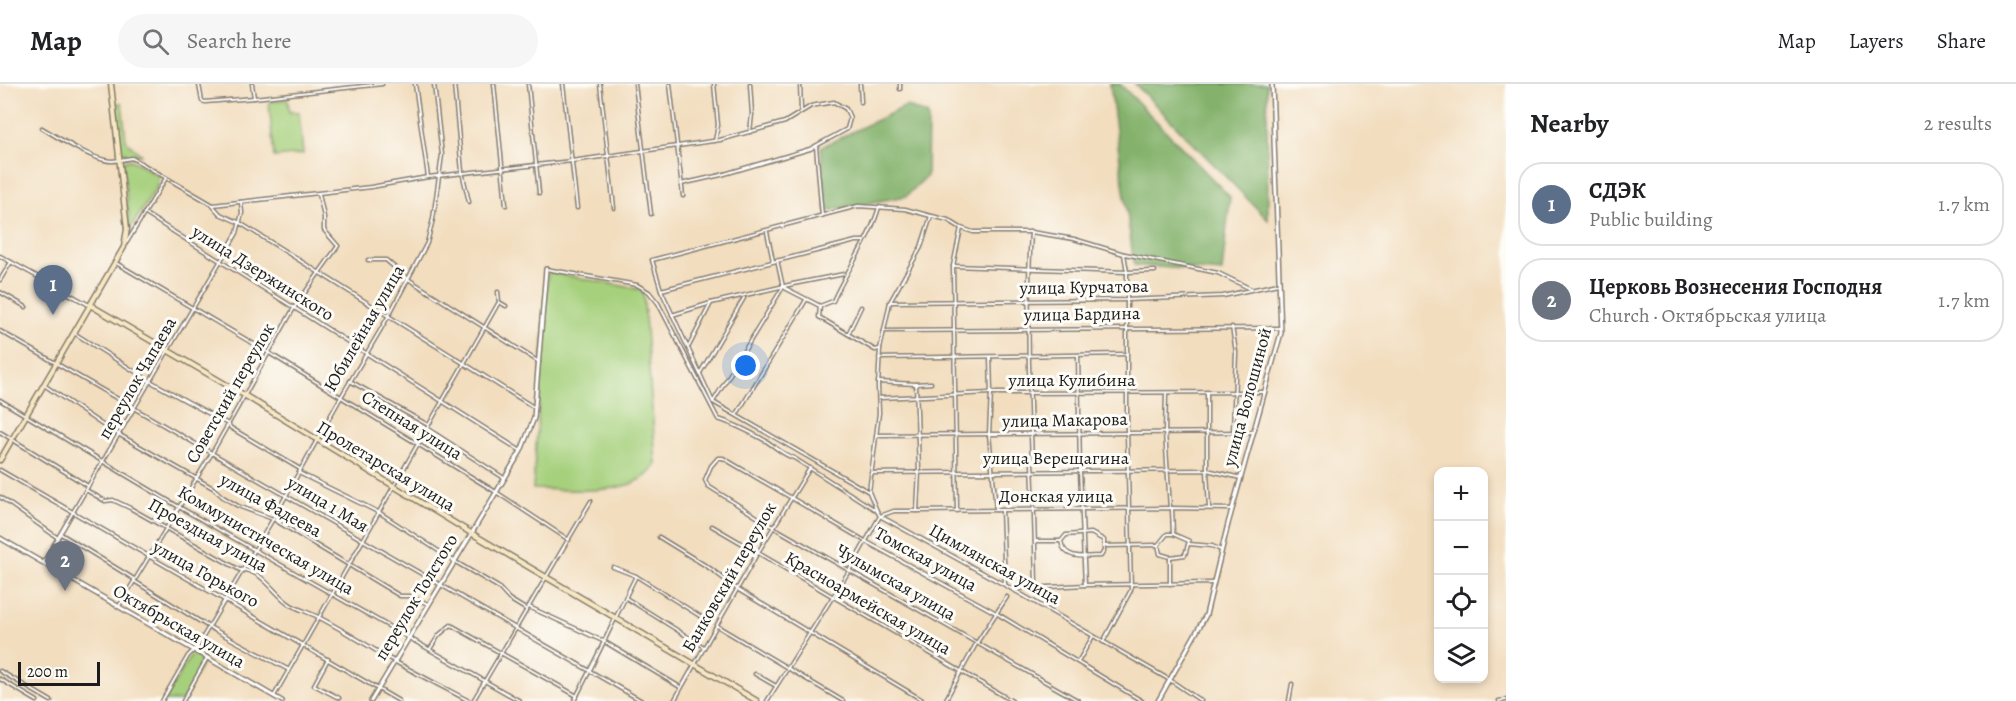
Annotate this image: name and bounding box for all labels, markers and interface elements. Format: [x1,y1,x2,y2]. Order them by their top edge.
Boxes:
search box [118,14,538,68]
text: Map [30,22,82,60]
icon: search [139,25,172,58]
text: Search here [187,26,291,56]
text: Map [1777,27,1816,55]
text: Layers [1849,27,1904,55]
text: Share [1937,27,1986,55]
text: Nearby [1530,106,1609,141]
text: 2 results [1924,110,1992,137]
text: СДЭК [1589,176,1646,206]
text: 1 [1548,191,1555,218]
text: 1.7 km [1938,191,1990,218]
text: Public building [1589,206,1713,233]
street label: улица Дзержинского [187,219,339,326]
street label: Юбилейная улица [318,260,410,396]
pin: 1 [34,266,72,315]
text: Церковь Вознесения Господня [1589,272,1882,302]
street label: улица Курчатова [1018,274,1149,300]
text: 2 [1547,287,1556,314]
text: 1.7 km [1938,287,1990,314]
street label: улица Бардина [1023,301,1141,327]
text: Church · Октябрьская улица [1589,302,1827,329]
street label: переулок Чапаева [92,312,182,444]
street label: Советский переулок [180,318,280,468]
street label: улица Волошиной [1217,325,1277,470]
your location [731,351,760,380]
street label: улица Кулибина [1008,368,1136,392]
street label: Степная улица [357,384,468,466]
street label: улица Макарова [1001,407,1129,433]
street label: Пролетарская улица [312,415,460,517]
street label: улица Верещагина [982,446,1130,470]
street label: улица Фадеева [215,467,327,543]
map controls [1434,467,1488,683]
button: + [1434,467,1488,521]
street label: улица 1 Мая [282,470,373,538]
street label: Коммунистическая улица [173,480,359,601]
street label: Донская улица [999,484,1114,508]
street label: Проездная улица [144,492,273,578]
street label: Банковский переулок [676,498,782,656]
street label: Цимлянская улица [925,518,1066,610]
street label: Томская улица [871,521,982,597]
button: − [1434,521,1488,575]
street label: переулок Толстого [369,529,463,665]
street label: улица Горького [148,534,264,613]
street label: Чулымская улица [832,538,961,626]
pin: 2 [46,542,84,591]
street label: Красноармейская улица [781,546,956,661]
button: locate [1434,575,1488,629]
street label: Октябрьская улица [109,578,250,674]
button: layers [1434,629,1488,683]
scale bar [18,659,100,686]
text: 200 m [27,661,68,683]

